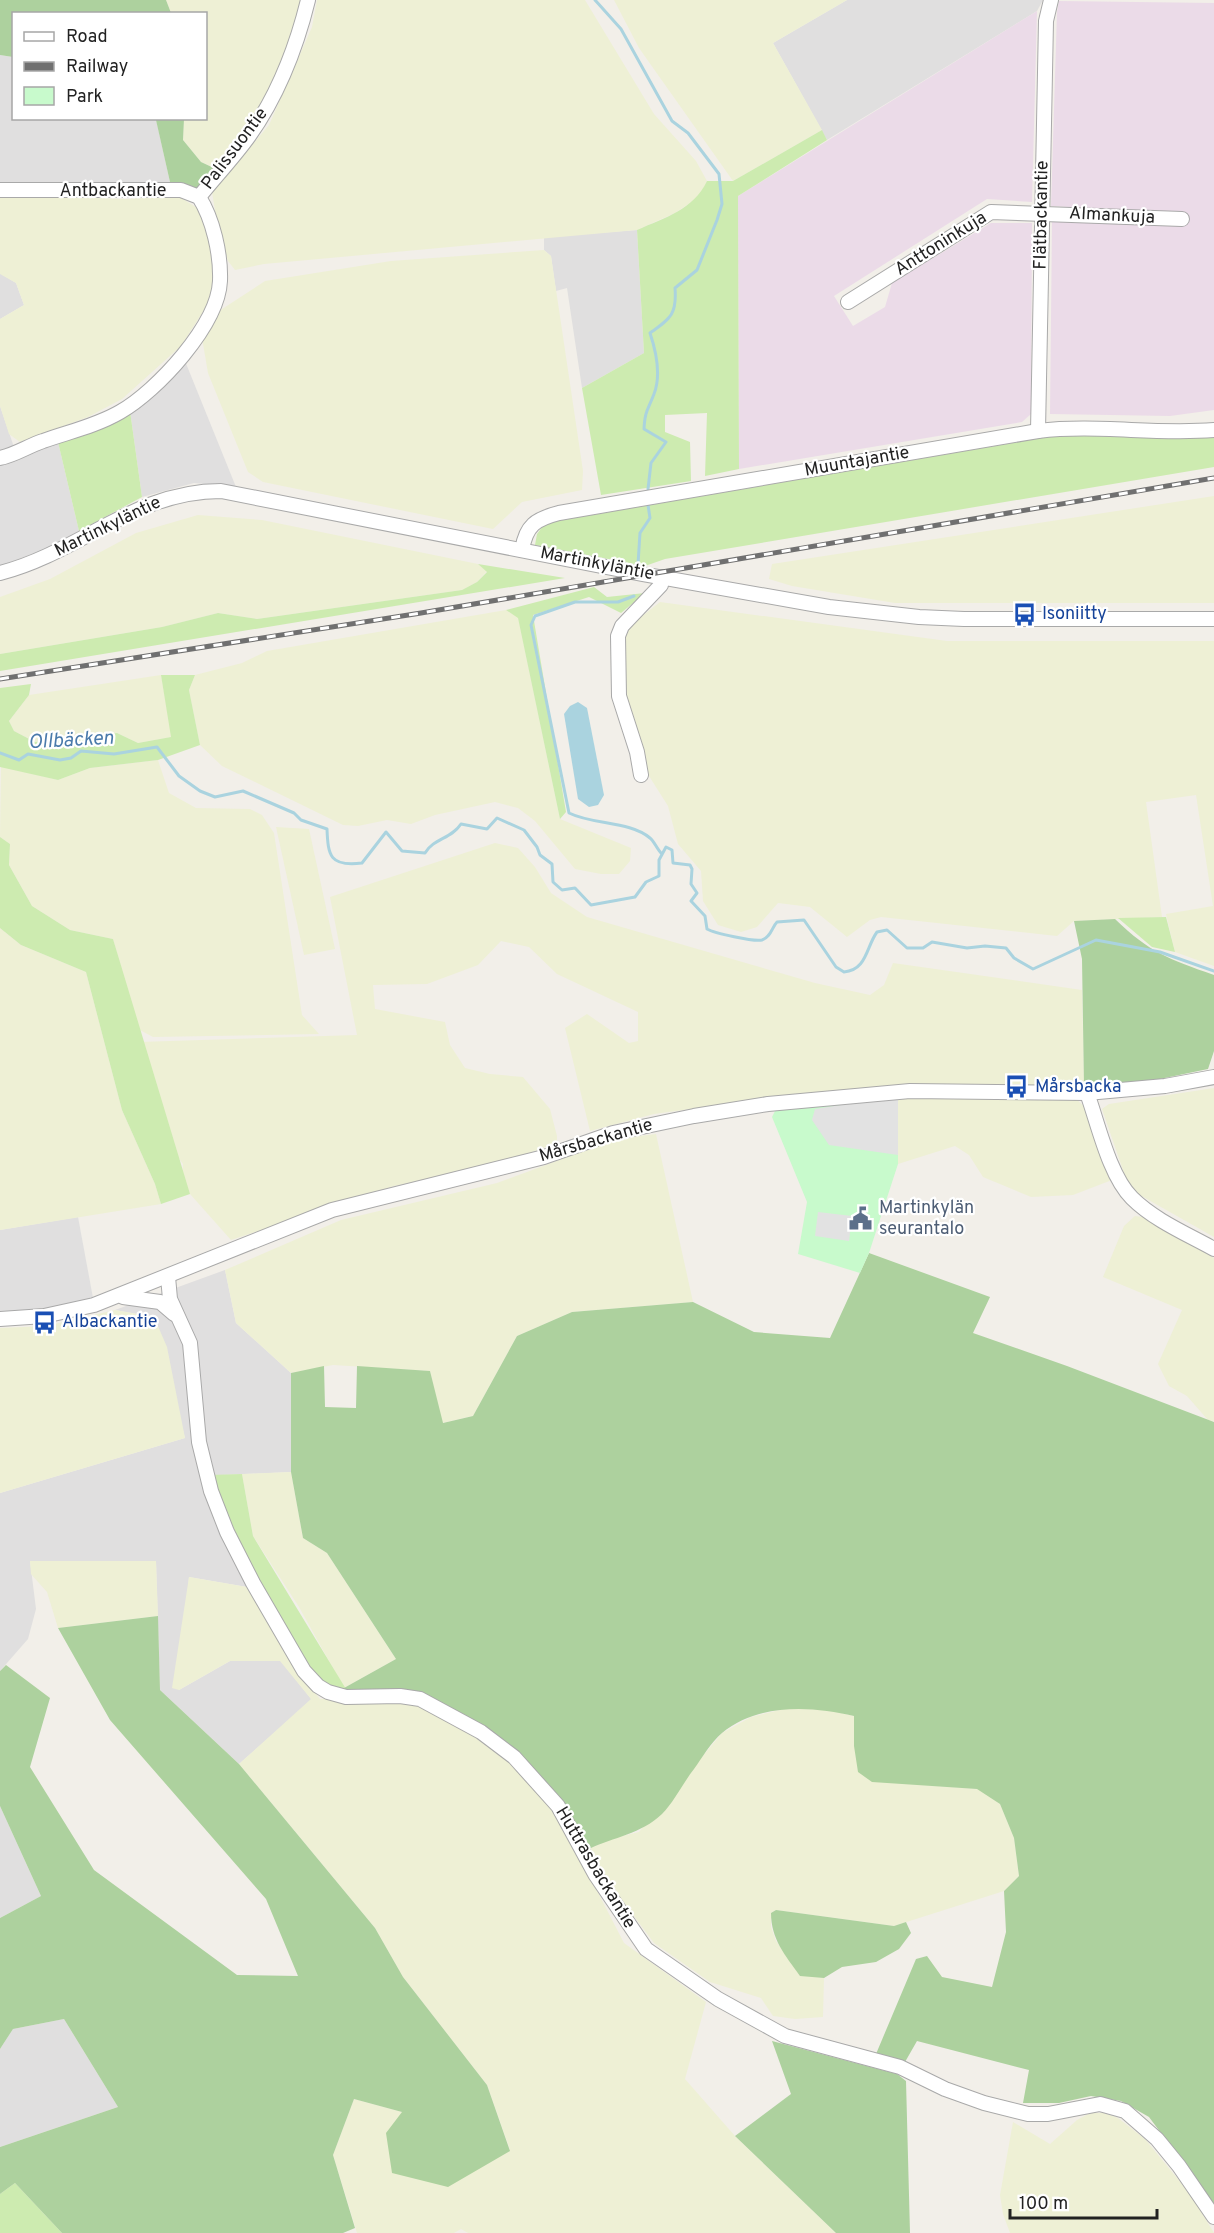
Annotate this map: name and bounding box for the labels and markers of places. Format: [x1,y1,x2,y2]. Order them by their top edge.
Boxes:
bus stop icon: Isoniitty [1011,601,1037,627]
place label: Isoniitty [1042,603,1107,626]
bus stop icon: Mårsbacka [1004,1074,1030,1100]
place label: Mårsbacka [1035,1076,1121,1099]
place label: Martinkylän seurantalo [879,1197,974,1241]
public building icon: Martinkylän seurantalo [848,1205,874,1231]
bus stop icon: Albackantie [31,1309,57,1335]
place label: Albackantie [62,1311,157,1334]

